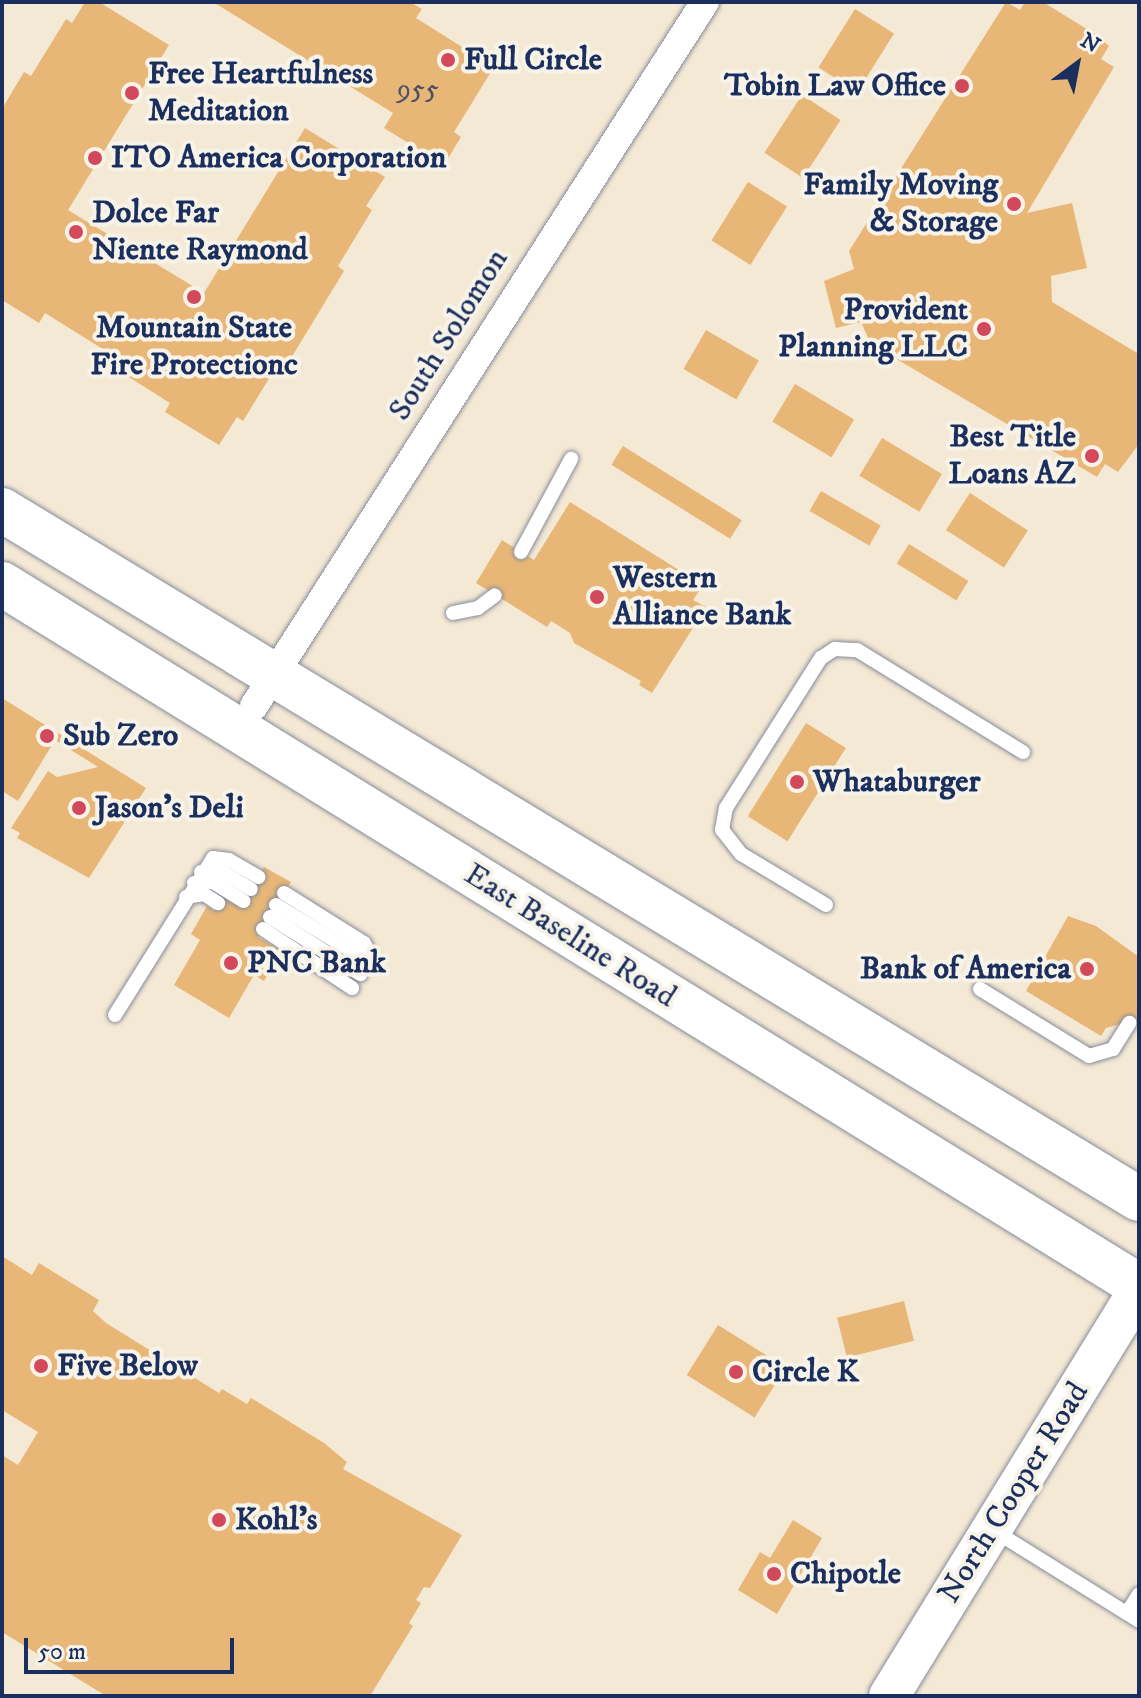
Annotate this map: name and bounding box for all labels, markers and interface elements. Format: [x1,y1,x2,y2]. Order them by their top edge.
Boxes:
north arrow [1037,24,1117,104]
text: N [1075,27,1105,59]
place label: Full Circle [464,41,602,79]
marker: Full Circle [439,51,457,69]
place label: Free Heartfulness Meditation [148,56,373,131]
place label: Tobin Law Office [724,67,946,105]
house number: 955 [397,73,439,107]
marker: Tobin Law Office [953,77,971,95]
marker: Free Heartfulness Meditation [123,84,141,102]
place label: ITO America Corporation [111,139,446,177]
marker: ITO America Corporation [86,149,104,167]
place label: Family Moving & Storage [803,167,998,242]
place label: Dolce Far Niente Raymond [92,195,308,270]
marker: Family Moving & Storage [1005,195,1023,213]
marker: Dolce Far Niente Raymond [67,223,85,241]
street label: South Solomon [381,242,517,428]
marker: Mountain State Fire Protectionc [185,288,203,306]
place label: Provident Planning LLC [778,292,968,367]
place label: Mountain State Fire Protectionc [90,310,298,385]
marker: Provident Planning LLC [975,320,993,338]
place label: Best Title Loans AZ [949,419,1076,494]
marker: Best Title Loans AZ [1083,447,1101,465]
place label: Western Alliance Bank [613,560,791,635]
marker: Western Alliance Bank [588,588,606,606]
place label: Sub Zero [63,717,178,755]
marker: Sub Zero [38,727,56,745]
place label: Whataburger [813,763,981,801]
marker: Whataburger [788,773,806,791]
place label: Jason's Deli [95,789,244,827]
marker: Jason's Deli [70,799,88,817]
street label: East Baseline Road [457,855,683,1017]
place label: PNC Bank [247,944,386,982]
place label: Bank of America [860,950,1071,988]
marker: PNC Bank [222,954,240,972]
marker: Bank of America [1078,960,1096,978]
place label: Five Below [57,1347,198,1385]
place label: Circle K [752,1353,859,1391]
marker: Five Below [32,1357,50,1375]
marker: Circle K [727,1363,745,1381]
street label: North Cooper Road [931,1375,1097,1611]
place label: Kohl's [235,1501,317,1539]
marker: Kohl's [210,1511,228,1529]
place label: Chipotle [790,1555,901,1593]
marker: Chipotle [765,1565,783,1583]
scale bar [28,1622,238,1672]
text: 50 m [38,1637,86,1667]

